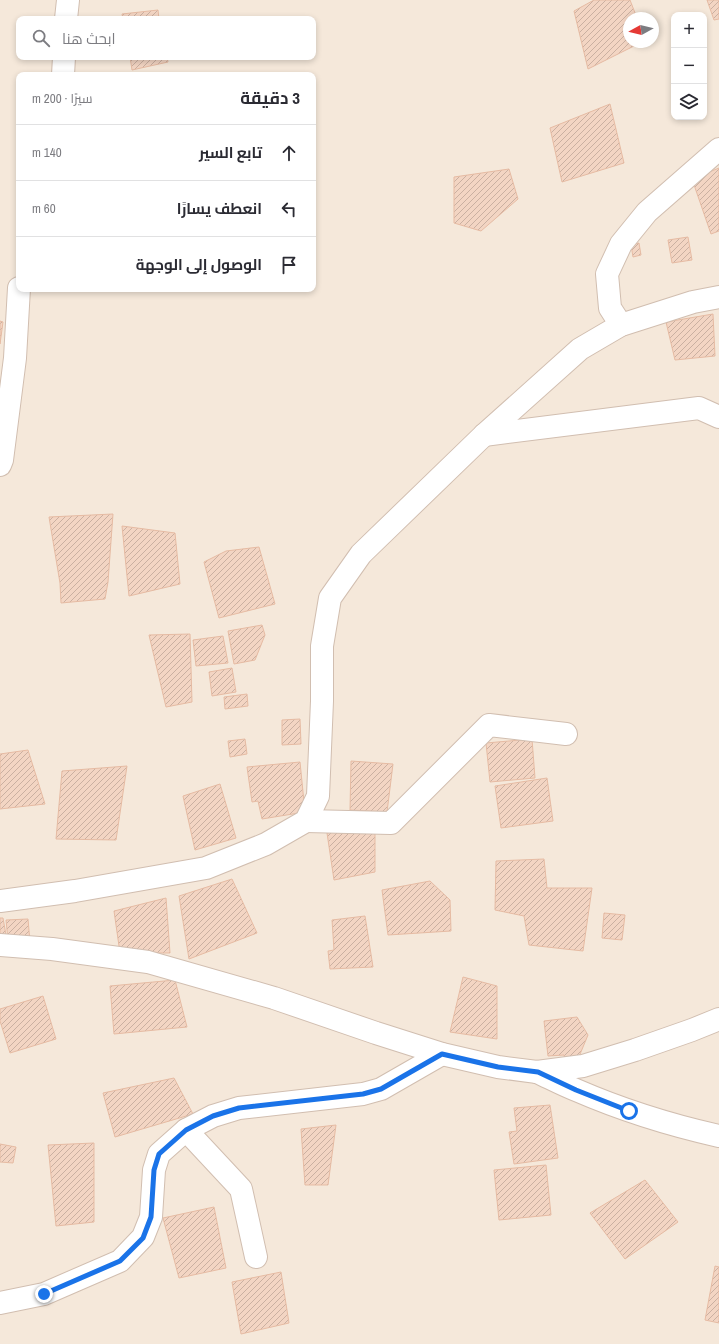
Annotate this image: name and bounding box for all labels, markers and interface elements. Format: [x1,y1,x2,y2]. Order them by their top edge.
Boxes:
north arrow [623,12,659,48]
map controls [671,12,707,120]
button: + [671,12,707,48]
search box [16,16,316,60]
icon: search [30,27,52,49]
text: ابحث هنا [62,28,116,49]
button: − [671,48,707,84]
button: layers [671,84,707,120]
text: 3 دقيقة [240,86,300,109]
text: سيرًا · 200 m [32,90,93,107]
text: تابع السير [199,142,262,163]
icon: ahead [278,142,300,164]
text: 140 m [32,144,62,161]
text: انعطف يسارًا [177,198,262,219]
icon: left [278,198,300,220]
text: 60 m [32,200,56,217]
text: الوصول إلى الوجهة [136,254,262,275]
icon: arrive [278,254,300,276]
route start [620,1102,638,1120]
route end [35,1285,53,1303]

